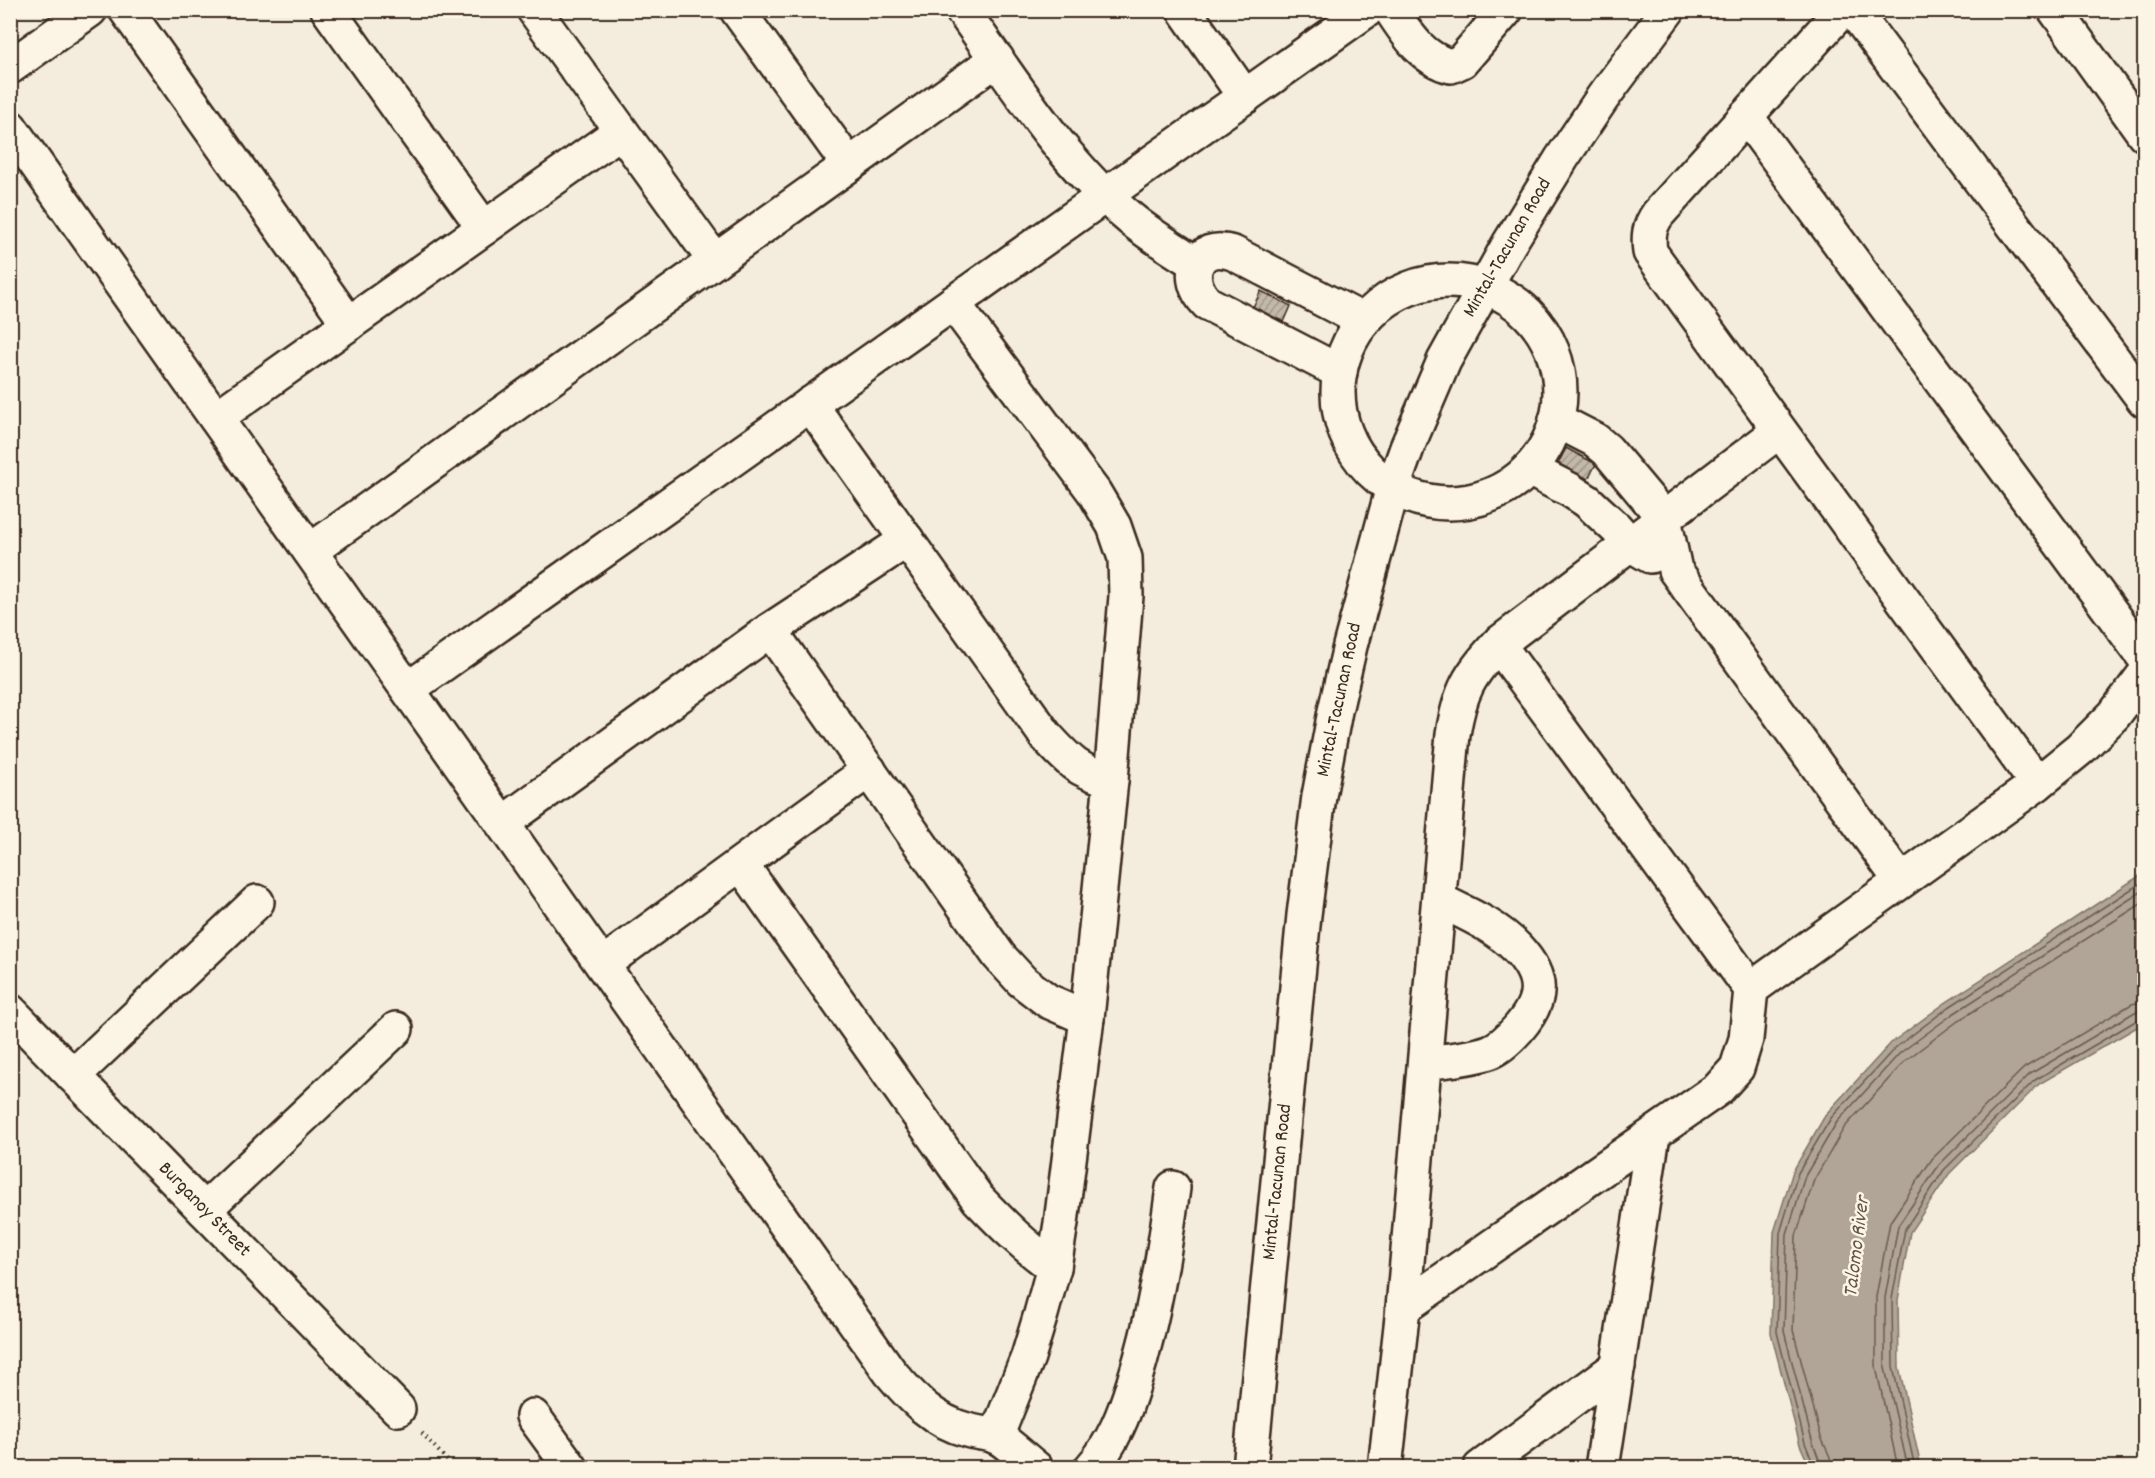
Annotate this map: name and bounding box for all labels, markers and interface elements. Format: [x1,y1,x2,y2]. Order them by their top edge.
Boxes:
street label: Mintal-Tacunan Road [1457,173,1559,323]
street label: Mintal-Tacunan Road [1310,620,1370,780]
street label: Mintal-Tacunan Road [1256,1103,1300,1261]
street label: Burganoy Street [151,1156,257,1264]
water label: Talomo River [1837,1193,1879,1299]

